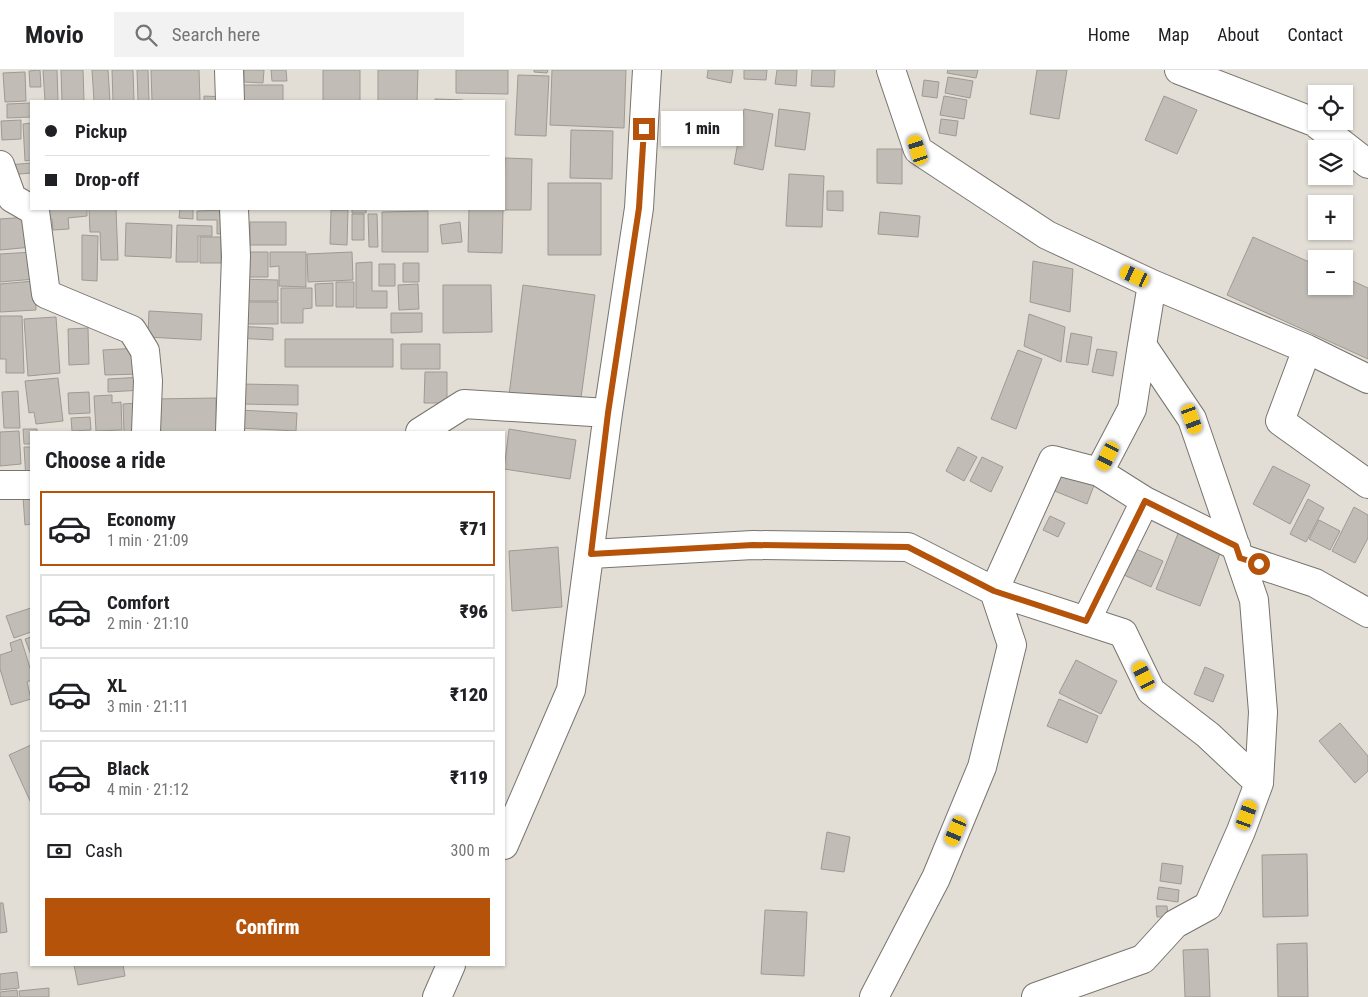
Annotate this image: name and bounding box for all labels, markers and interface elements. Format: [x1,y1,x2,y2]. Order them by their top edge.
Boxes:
search box [114,12,464,57]
text: Movio [25,21,84,49]
icon: search [132,21,160,49]
text: Search here [172,23,260,46]
text: Home [1088,24,1130,45]
text: Map [1158,24,1189,45]
text: About [1217,24,1259,45]
text: Contact [1287,24,1343,45]
map controls [1308,85,1353,295]
button: locate [1308,85,1353,130]
callout: 1 min [662,112,744,146]
route end [633,118,655,140]
text: 1 min [684,119,720,138]
text: Pickup [75,120,127,143]
car [906,133,929,167]
button: layers [1308,140,1353,185]
text: Drop-off [75,168,139,191]
button: + [1308,195,1353,240]
button: − [1308,250,1353,295]
car [1118,263,1151,289]
car [1179,402,1204,436]
car [1094,439,1121,473]
text: Choose a ride [45,448,166,473]
icon: car [47,506,92,551]
text: Economy [107,508,176,531]
text: ₹71 [460,517,488,540]
text: 1 min · 21:09 [107,531,189,550]
route start [1248,553,1270,575]
icon: car [47,589,92,634]
text: Comfort [107,591,170,614]
text: ₹96 [460,600,488,623]
text: 2 min · 21:10 [107,614,189,633]
car [1130,659,1157,693]
icon: car [47,672,92,717]
text: XL [107,674,127,697]
text: ₹120 [450,683,488,706]
text: 3 min · 21:11 [107,697,189,716]
icon: car [47,755,92,800]
text: Black [107,757,149,780]
text: ₹119 [450,766,488,789]
text: 4 min · 21:12 [107,780,189,799]
car [1234,798,1259,832]
car [943,814,968,848]
icon: cash [45,837,73,865]
text: Cash [85,839,123,862]
text: 300 m [451,841,490,860]
button: Confirm [45,898,490,956]

